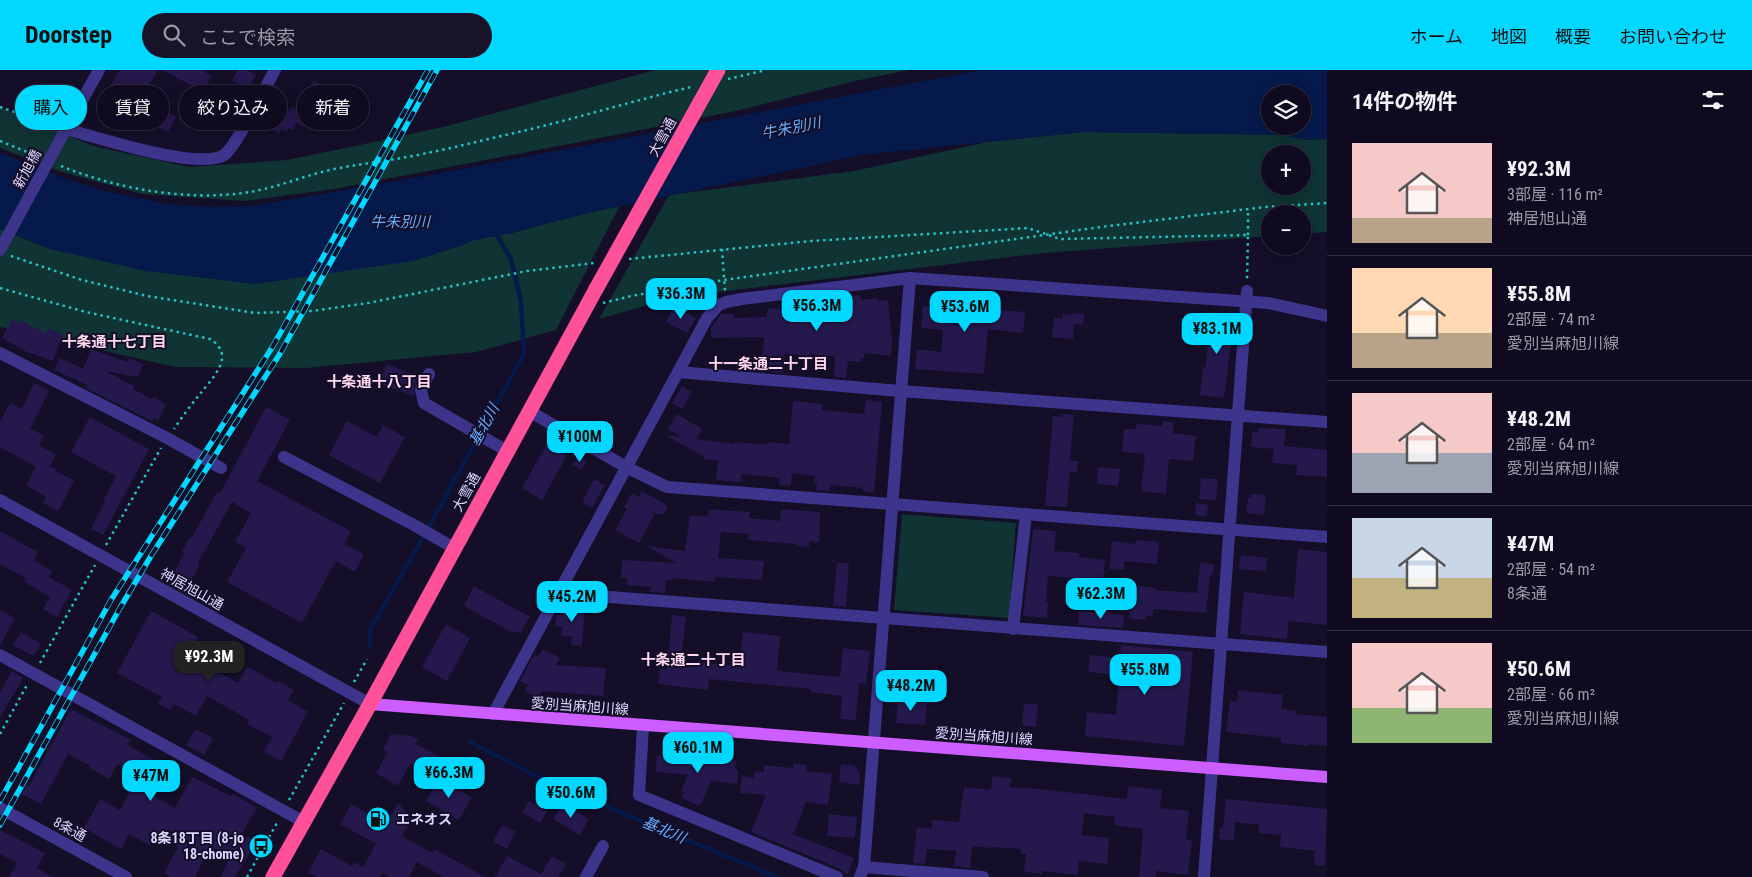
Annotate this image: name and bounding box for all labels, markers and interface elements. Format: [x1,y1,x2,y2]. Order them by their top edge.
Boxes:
search box [142,13,492,58]
text: Doorstep [25,21,112,49]
icon: search [160,21,188,49]
text: ここで検索 [200,26,295,49]
text: ホーム [1410,26,1463,47]
text: 地図 [1491,26,1527,47]
text: 概要 [1555,26,1591,47]
text: お問い合わせ [1619,26,1727,47]
chip: 購入 [15,85,87,130]
chip: 賃貸 [97,85,169,130]
chip: 絞り込み [179,85,287,130]
chip: 新着 [297,85,369,130]
map controls [1261,85,1311,255]
button: layers [1261,85,1311,135]
icon: filters [1699,86,1727,114]
text: 14件の物件 [1352,90,1457,114]
water label: 牛朱別川 [760,113,824,143]
street label: 大雪通 [645,115,679,159]
button: + [1261,145,1311,195]
street label: 新旭橋 [10,147,44,191]
text: ¥92.3M [1507,157,1571,181]
icon: home [1392,163,1452,223]
text: 3部屋 · 116 m² [1507,185,1603,204]
button: − [1261,205,1311,255]
text: 神居旭山通 [1507,209,1587,228]
water label: 牛朱別川 [370,213,432,231]
pin: ¥36.3M [640,278,722,320]
text: ¥55.8M [1507,282,1571,306]
text: ¥36.3M [657,284,705,303]
icon: home [1392,288,1452,348]
pin: ¥56.3M [776,290,858,332]
pin: ¥53.6M [924,290,1006,333]
text: ¥56.3M [793,296,841,315]
text: ¥53.6M [941,297,989,316]
text: 2部屋 · 74 m² [1507,310,1595,329]
pin: ¥83.1M [1176,312,1258,355]
text: ¥83.1M [1193,319,1241,338]
district label: 十条通十七丁目 [61,333,167,351]
text: 愛別当麻旭川線 [1507,334,1619,353]
district label: 十一条通二十丁目 [708,355,828,373]
district label: 十条通十八丁目 [326,373,432,391]
water label: 基北川 [465,399,504,449]
text: ¥48.2M [1507,407,1571,431]
icon: home [1392,413,1452,473]
pin: ¥100M [545,420,615,463]
text: ¥100M [558,427,602,446]
text: 2部屋 · 64 m² [1507,435,1595,454]
text: 愛別当麻旭川線 [1507,459,1619,478]
street label: 大雪通 [449,470,483,514]
text: ¥47M [1507,532,1554,556]
icon: home [1392,538,1452,598]
text: 2部屋 · 54 m² [1507,560,1595,579]
street label: 神居旭山通 [158,565,226,613]
pin: ¥62.3M [1060,578,1142,620]
pin: ¥45.2M [531,580,613,623]
text: ¥62.3M [1077,584,1125,603]
text: 8条通 [1507,584,1547,603]
text: ¥45.2M [548,587,596,606]
pin: ¥92.3M [168,640,250,683]
text: ¥92.3M [185,647,233,666]
district label: 十条通二十丁目 [640,651,746,669]
pin: ¥55.8M [1104,654,1186,696]
text: ¥50.6M [1507,657,1571,681]
text: ¥55.8M [1121,660,1169,679]
icon: home [1392,663,1452,723]
pin: ¥48.2M [870,670,952,712]
text: ¥48.2M [887,676,935,695]
text: 2部屋 · 66 m² [1507,685,1595,704]
street label: 愛別当麻旭川線 [531,695,629,717]
text: 愛別当麻旭川線 [1507,709,1619,728]
street label: 愛別当麻旭川線 [935,725,1033,747]
pin: ¥60.1M [657,732,739,774]
text: ¥60.1M [674,738,722,757]
pin: ¥66.3M [408,756,490,799]
pin: ¥47M [121,760,181,802]
text: ¥66.3M [425,763,473,782]
text: ¥47M [133,766,169,785]
pin: ¥50.6M [530,776,612,819]
text: ¥50.6M [547,783,595,802]
fuel station icon: エネオス [365,806,391,832]
place label: エネオス [396,811,452,827]
water label: 基北川 [640,813,690,848]
street label: 8条通 [51,814,89,844]
place label: 8条18丁目 (8-jo 18-chome) [150,830,244,863]
bus stop icon: 8条18丁目 (8-jo 18-chome) [248,833,274,859]

